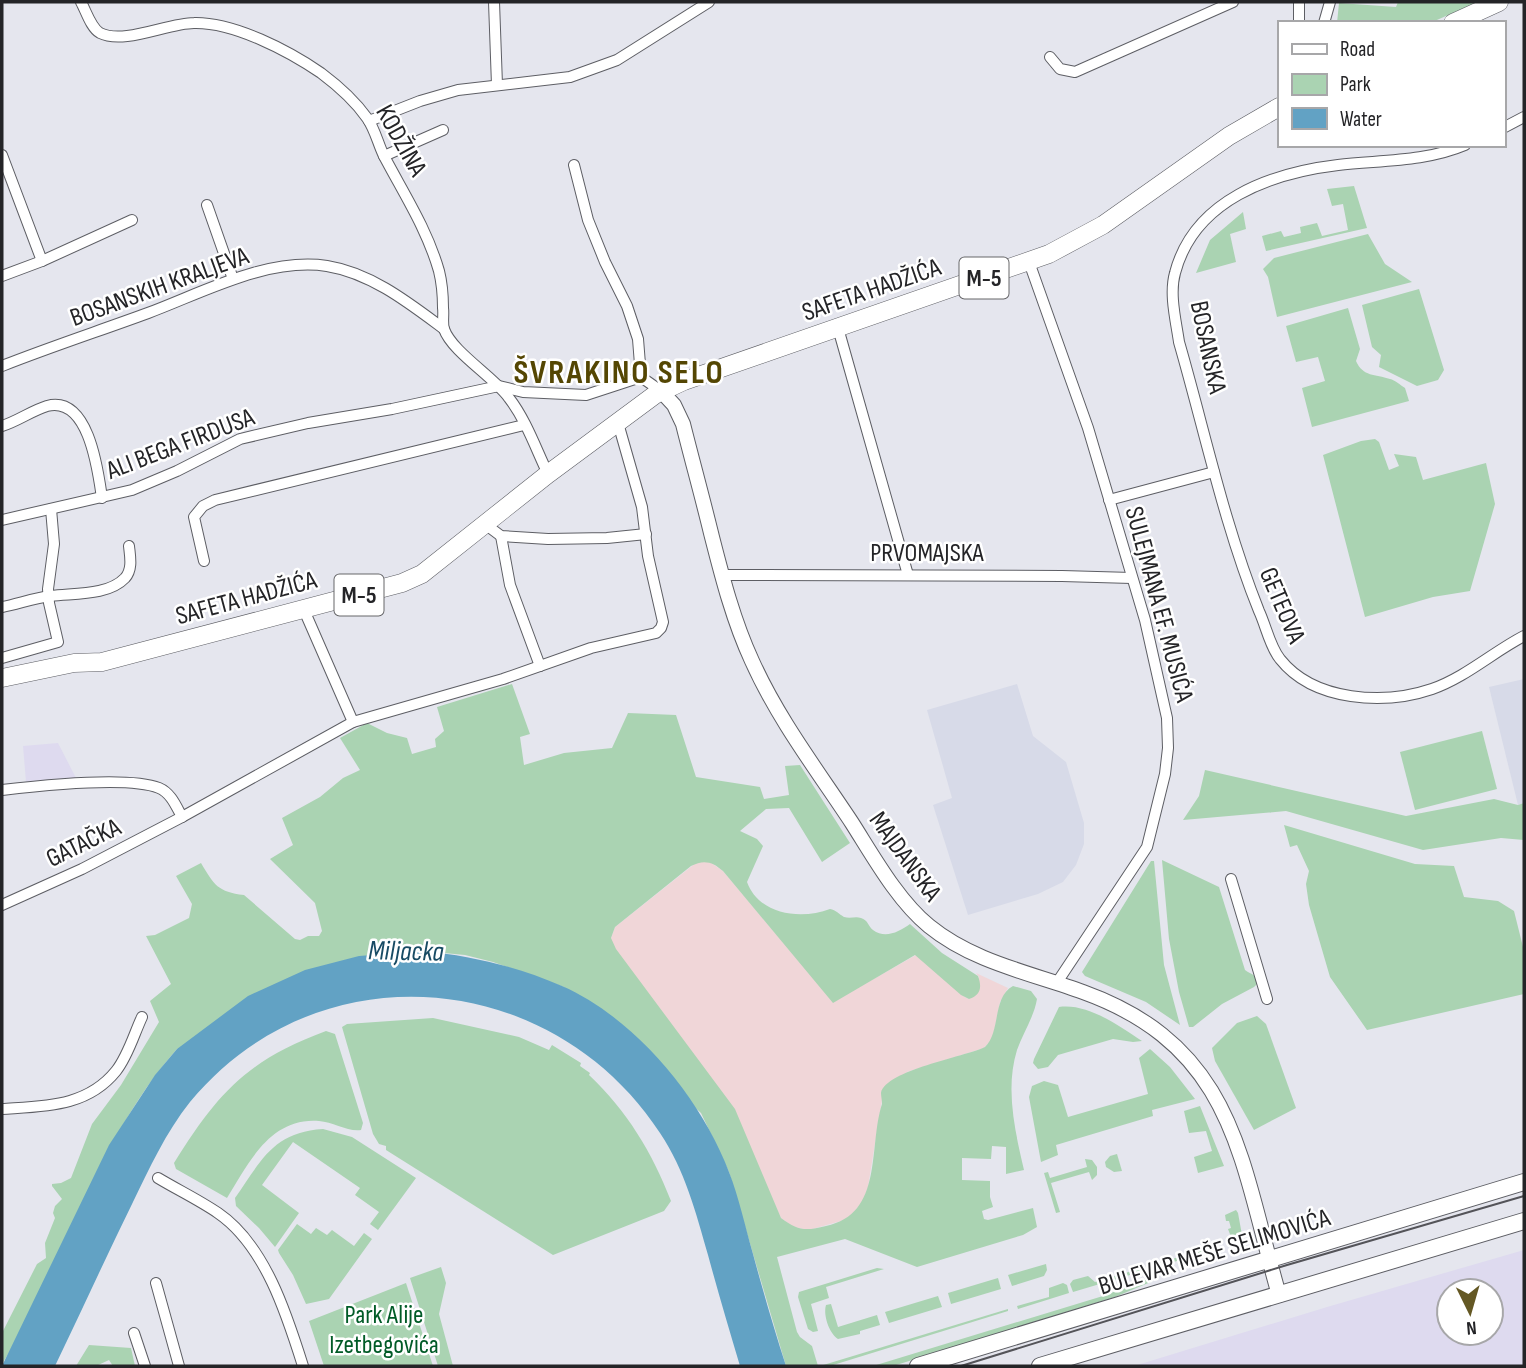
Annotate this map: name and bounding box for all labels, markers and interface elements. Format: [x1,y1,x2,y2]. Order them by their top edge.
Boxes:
legend [1278,21,1505,147]
text: Road [1340,37,1375,62]
text: Park [1340,72,1371,97]
street label: KODŽINA [368,100,433,183]
text: Water [1340,107,1382,132]
street label: BOSANSKIH KRALJEVA [66,240,254,334]
street label: SAFETA HADŽIĆA [798,252,946,329]
road number: M-5 [960,258,1009,298]
street label: BOSANSKA [1183,298,1233,397]
district label: ŠVRAKINO SELO [513,353,725,393]
street label: ALI BEGA FIRDUSA [101,402,260,487]
street label: SULEJMANA EF. MUSIĆA [1118,503,1200,706]
street label: PRVOMAJSKA [870,538,985,569]
street label: GETEOVA [1252,563,1312,649]
street label: SAFETA HADŽIĆA [173,565,321,632]
road number: M-5 [334,574,384,616]
street label: MAJDANSKA [862,806,948,908]
street label: GATAČKA [41,812,127,875]
water label: Miljacka [368,934,445,969]
street label: BULEVAR MEŠE SELIMOVIĆA [1095,1202,1335,1302]
north arrow [1435,1277,1505,1347]
park label: Park Alije Izetbegovića [329,1300,439,1361]
text: N [1465,1316,1477,1339]

